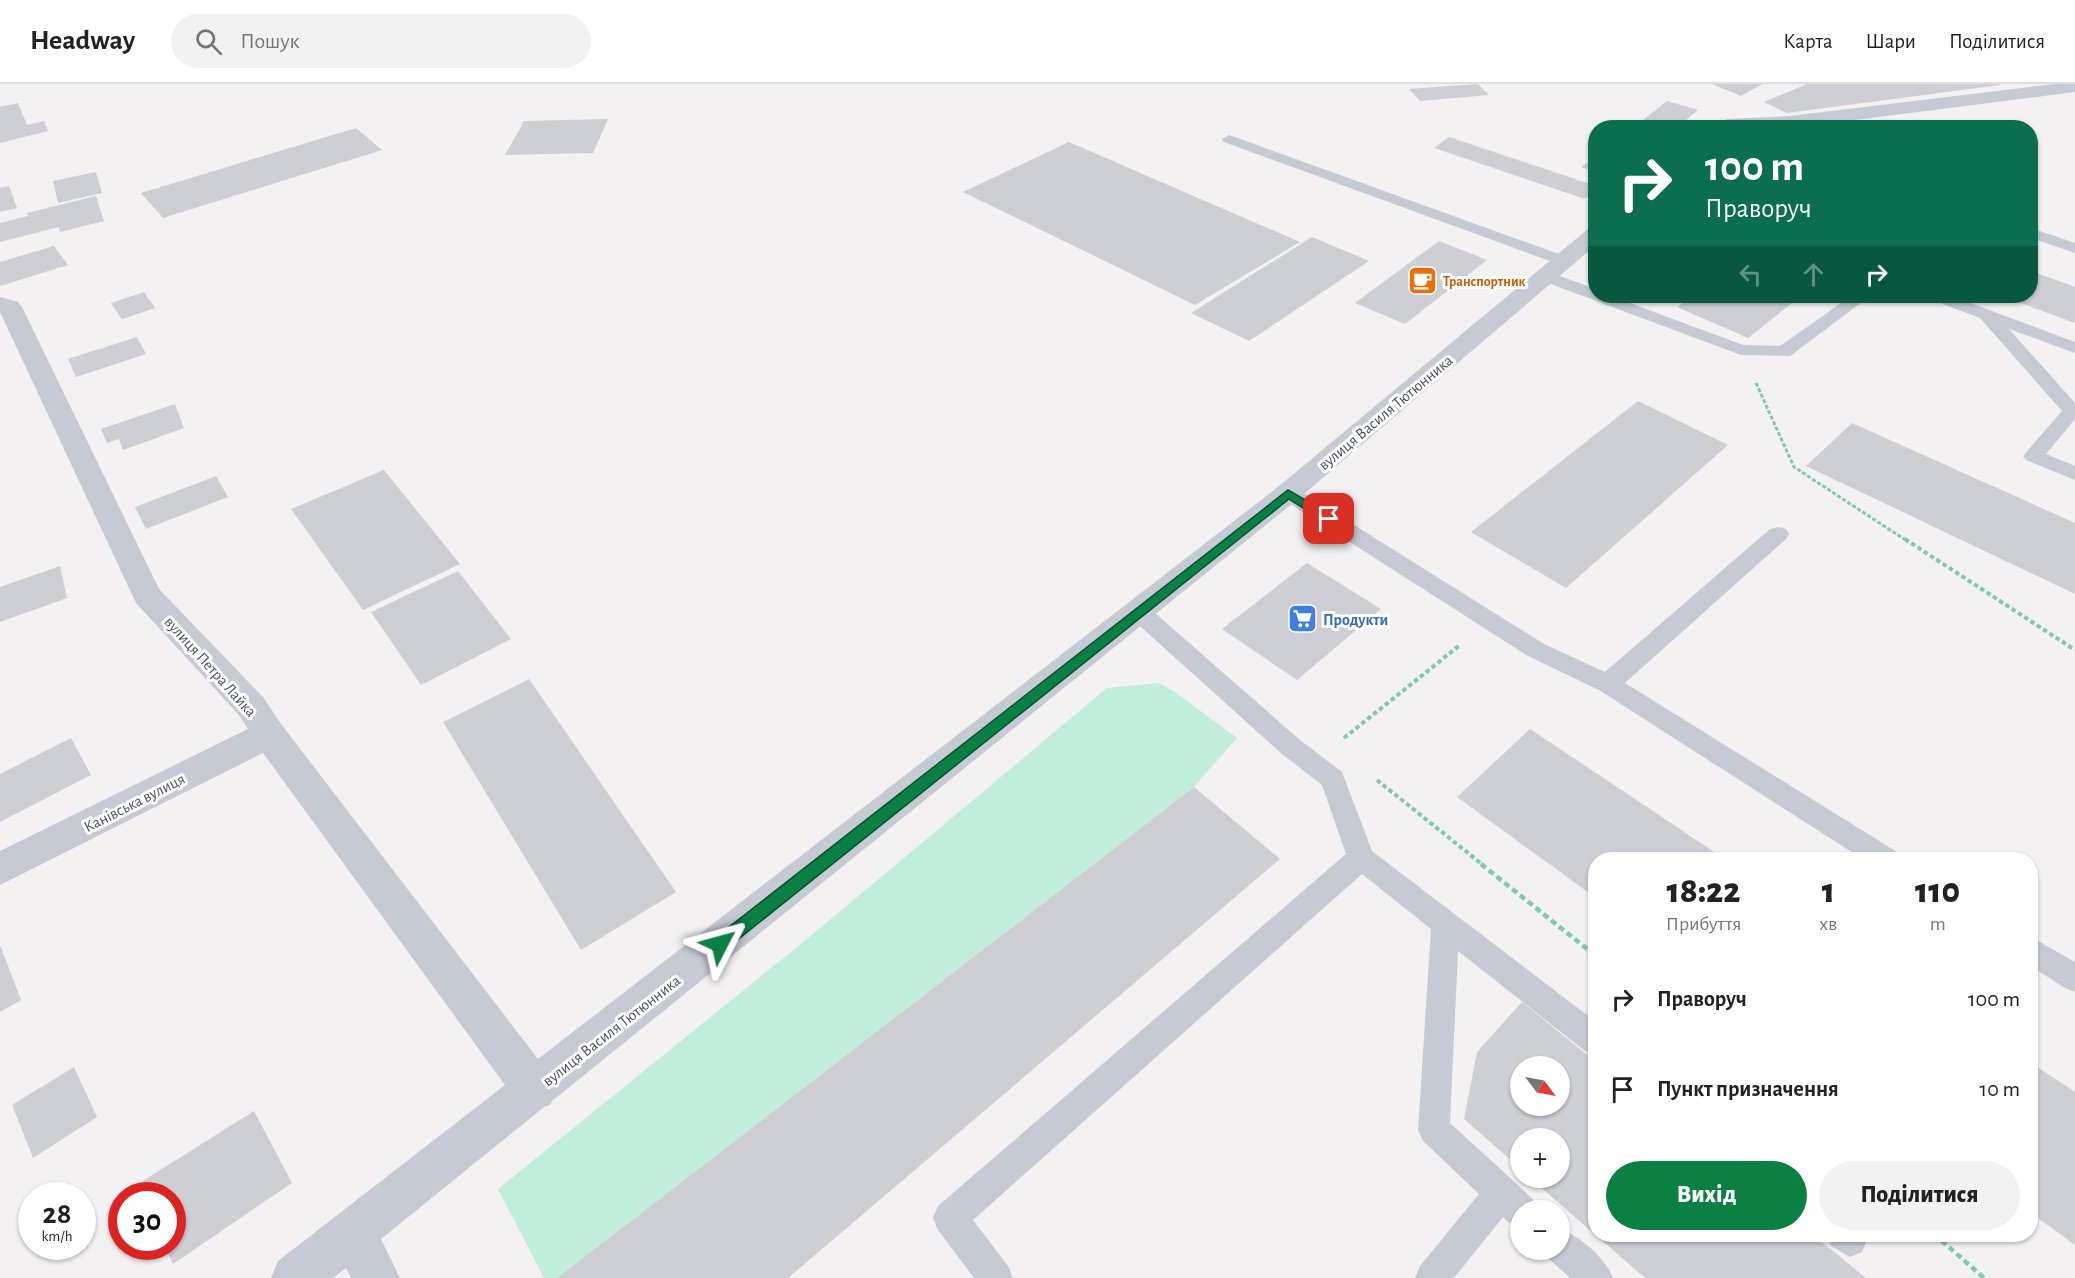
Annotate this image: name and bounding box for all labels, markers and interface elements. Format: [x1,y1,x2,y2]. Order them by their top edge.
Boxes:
search box [171,14,591,68]
icon: search [192,25,225,58]
text: Headway [30,27,135,55]
text: Пошук [240,30,300,52]
text: Карта [1783,31,1833,52]
text: Шари [1866,31,1916,52]
text: Поділитися [1949,31,2045,52]
icon: right [1606,144,1684,222]
text: 100 m [1705,146,1804,188]
text: Праворуч [1705,195,1812,222]
icon: left [1734,258,1767,291]
icon: ahead [1797,258,1830,291]
icon: right [1860,258,1893,291]
cafe icon: Транспортник [1406,265,1438,297]
place label: Транспортник [1443,275,1526,289]
street label: вулиця Василя Тютюнника [1316,352,1456,474]
pin [1303,493,1354,544]
icon: arrive [1312,502,1345,535]
supermarket icon: Продукти [1286,603,1318,635]
place label: Продукти [1323,612,1388,629]
street label: вулиця Петра Лайка [161,614,259,720]
street label: Канівська вулиця [81,771,188,836]
text: 18:22 [1667,873,1741,909]
text: 1 [1822,873,1835,909]
text: 110 [1915,873,1960,909]
position arrow [688,912,752,976]
text: Прибуття [1666,914,1741,934]
text: хв [1819,914,1837,934]
text: m [1930,914,1946,934]
street label: вулиця Василя Тютюнника [540,972,684,1090]
icon: right [1606,983,1639,1016]
text: Праворуч [1657,988,1747,1010]
text: 100 m [1968,988,2020,1010]
north arrow [1510,1056,1570,1116]
map controls [1510,1056,1570,1260]
icon: arrive [1606,1073,1639,1106]
text: Пункт призначення [1657,1078,1839,1100]
text: 10 m [1980,1078,2020,1100]
button: + [1510,1128,1570,1188]
button: Вихід [1606,1161,1807,1230]
button: Поділитися [1819,1161,2020,1230]
speed limit sign: 30 [108,1182,186,1260]
text: 28 [43,1199,71,1229]
button: − [1510,1200,1570,1260]
text: km/h [42,1229,72,1244]

